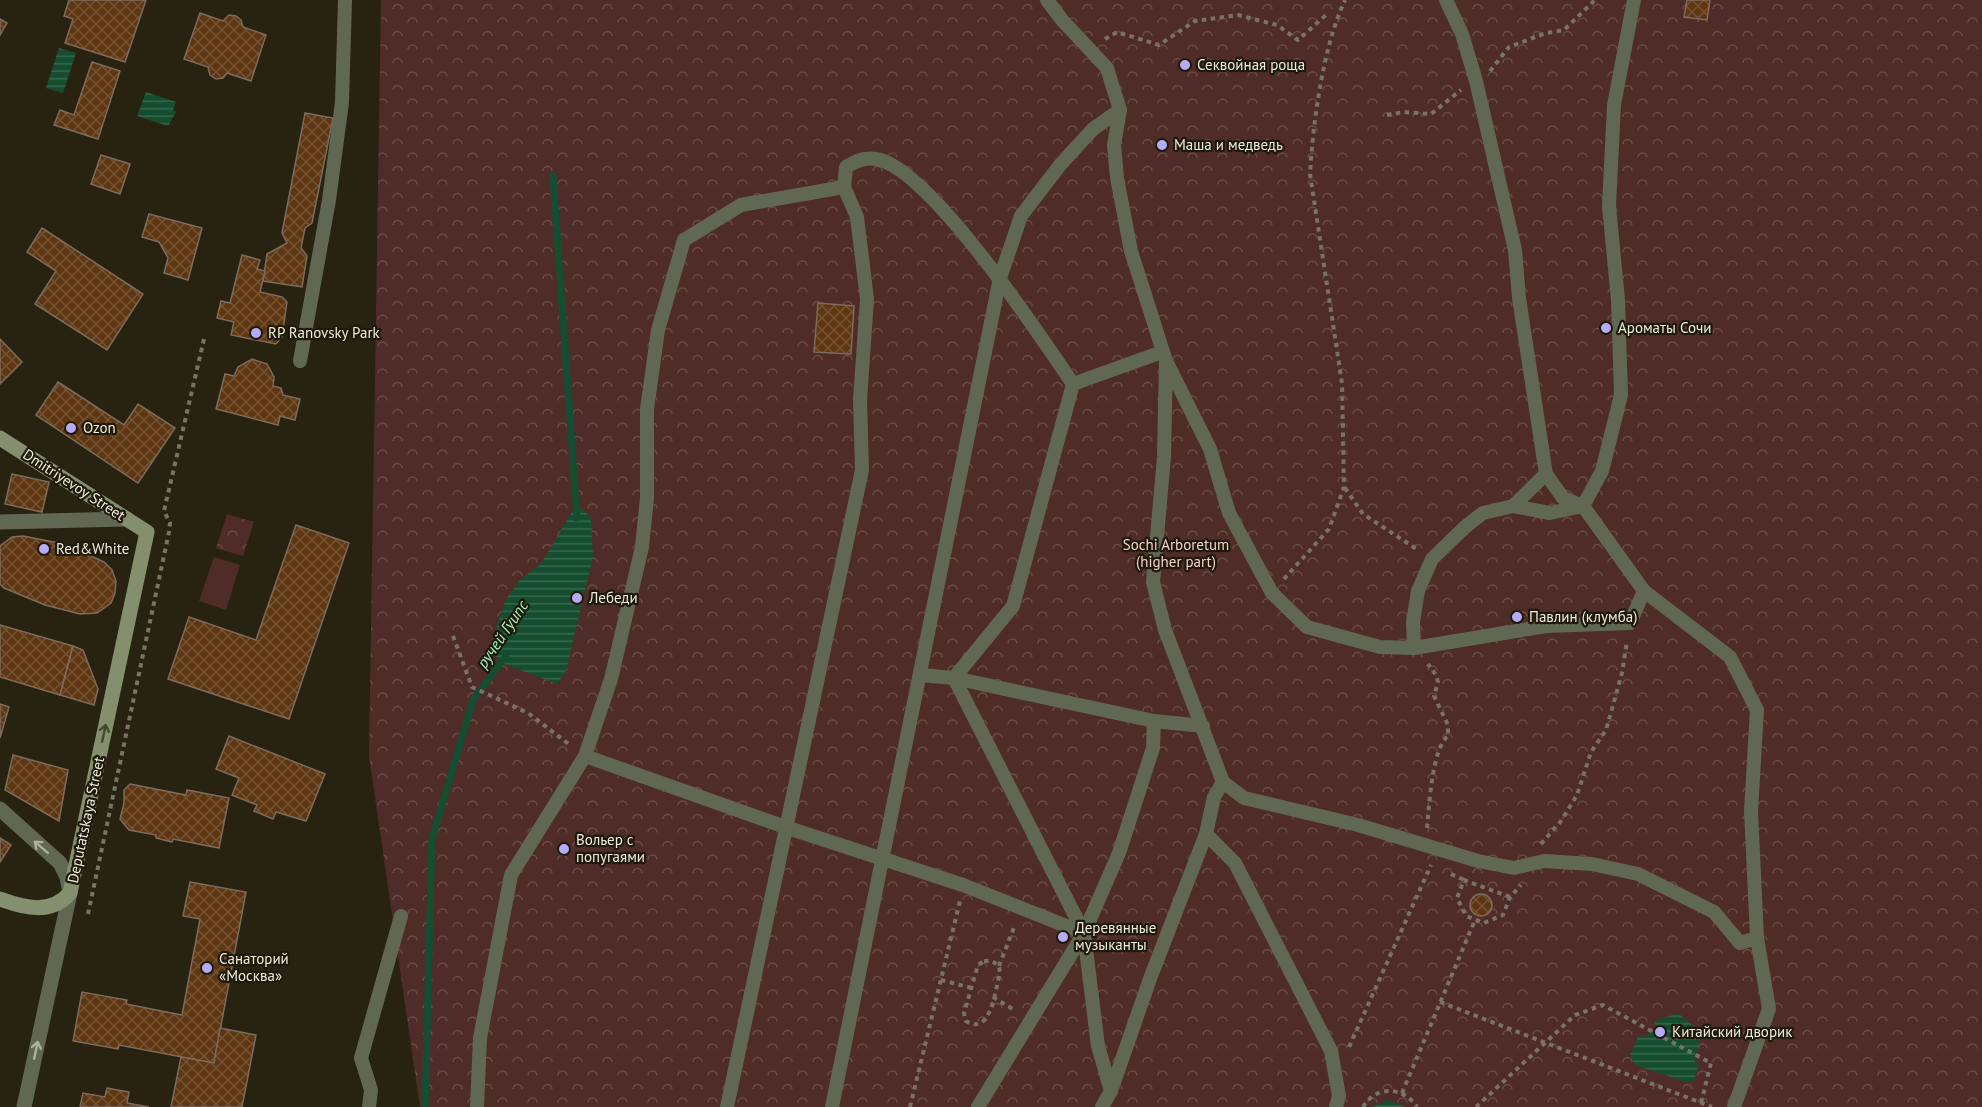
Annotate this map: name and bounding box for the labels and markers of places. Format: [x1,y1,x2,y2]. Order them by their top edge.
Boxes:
place label: Секвойная роща [1197,55,1305,74]
marker: Секвойная роща [1178,58,1192,72]
place label: Маша и медведь [1174,135,1283,154]
marker: Маша и медведь [1155,138,1169,152]
place label: Ароматы Сочи [1618,318,1712,337]
marker: Ароматы Сочи [1599,321,1613,335]
place label: RP Ranovsky Park [268,323,380,342]
marker: RP Ranovsky Park [249,326,263,340]
place label: Ozon [83,418,116,437]
marker: Ozon [64,421,78,435]
place label: Red&White [56,539,129,558]
marker: Red&White [37,542,51,556]
place label: Лебеди [588,588,638,607]
marker: Лебеди [570,591,584,605]
place label: Павлин (клумба) [1529,607,1637,626]
marker: Павлин (клумба) [1510,610,1524,624]
place label: Вольер с попугаями [576,830,645,866]
marker: Вольер с попугаями [557,842,571,856]
place label: Деревянные музыканты [1075,918,1156,954]
marker: Деревянные музыканты [1056,930,1070,944]
place label: Санаторий «Москва» [219,949,289,985]
marker: Санаторий «Москва» [200,961,214,975]
place label: Китайский дворик [1672,1022,1793,1041]
marker: Китайский дворик [1653,1025,1667,1039]

